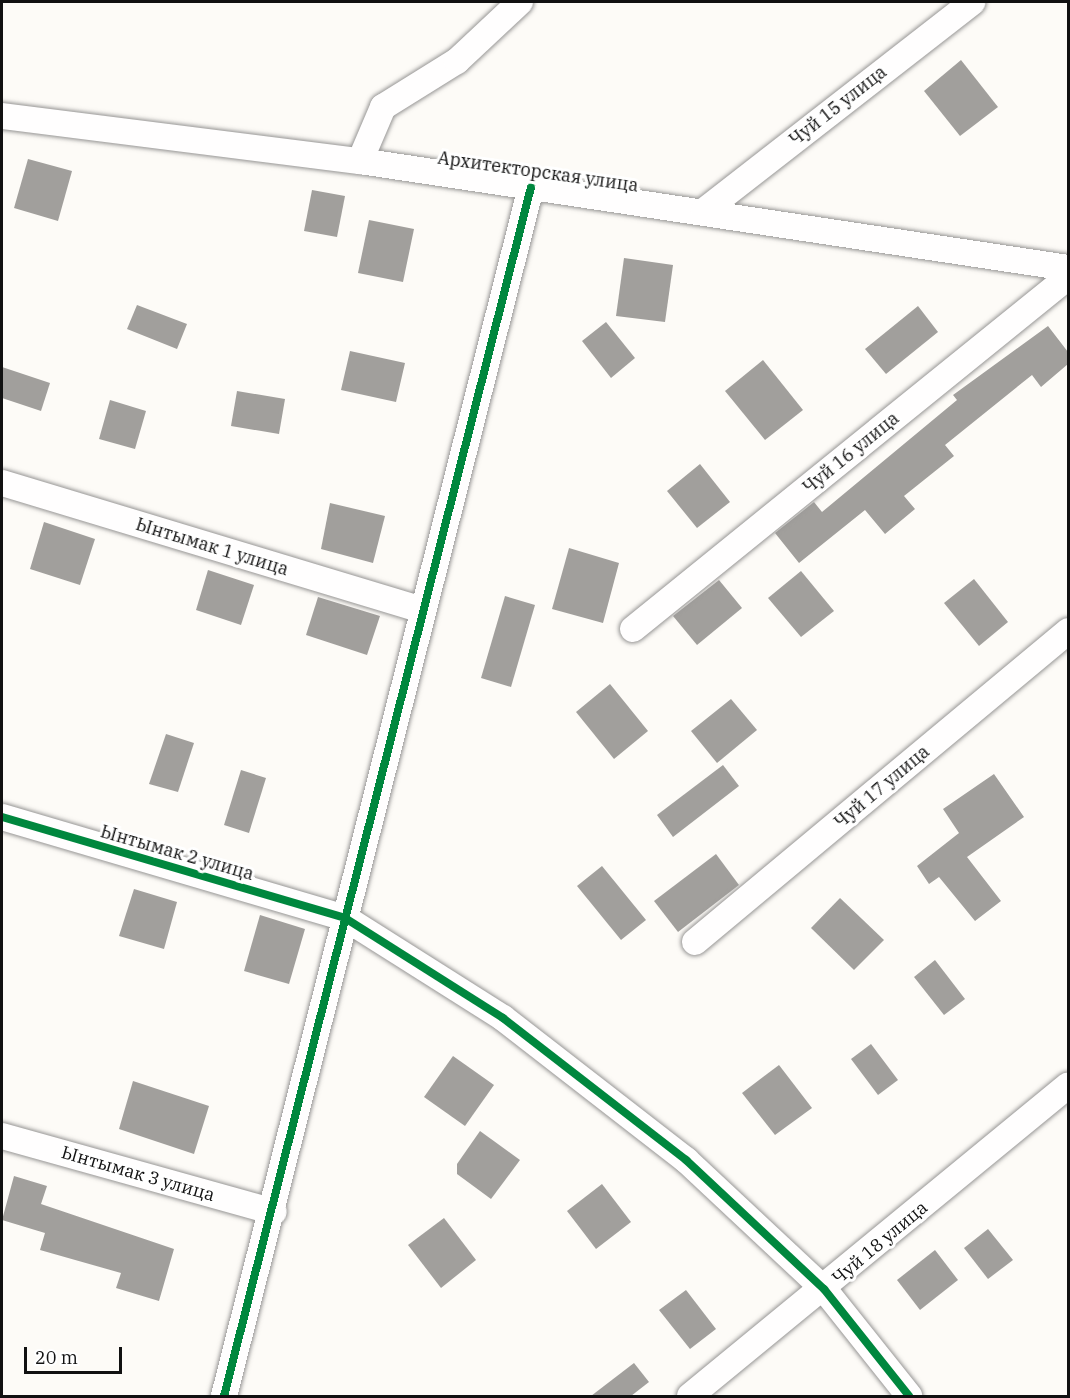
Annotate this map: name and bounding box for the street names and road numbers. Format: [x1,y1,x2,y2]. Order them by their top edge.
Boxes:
street label: Чуй 15 улица [785,61,891,151]
street label: Архитекторская улица [436,147,640,197]
street label: Чуй 16 улица [798,408,904,498]
street label: Ынтымак 1 улица [133,514,291,580]
street label: Чуй 17 улица [830,741,934,833]
street label: Ынтымак 2 улица [98,821,256,885]
street label: Ынтымак 3 улица [59,1142,217,1206]
street label: Чуй 18 улица [828,1197,932,1289]

